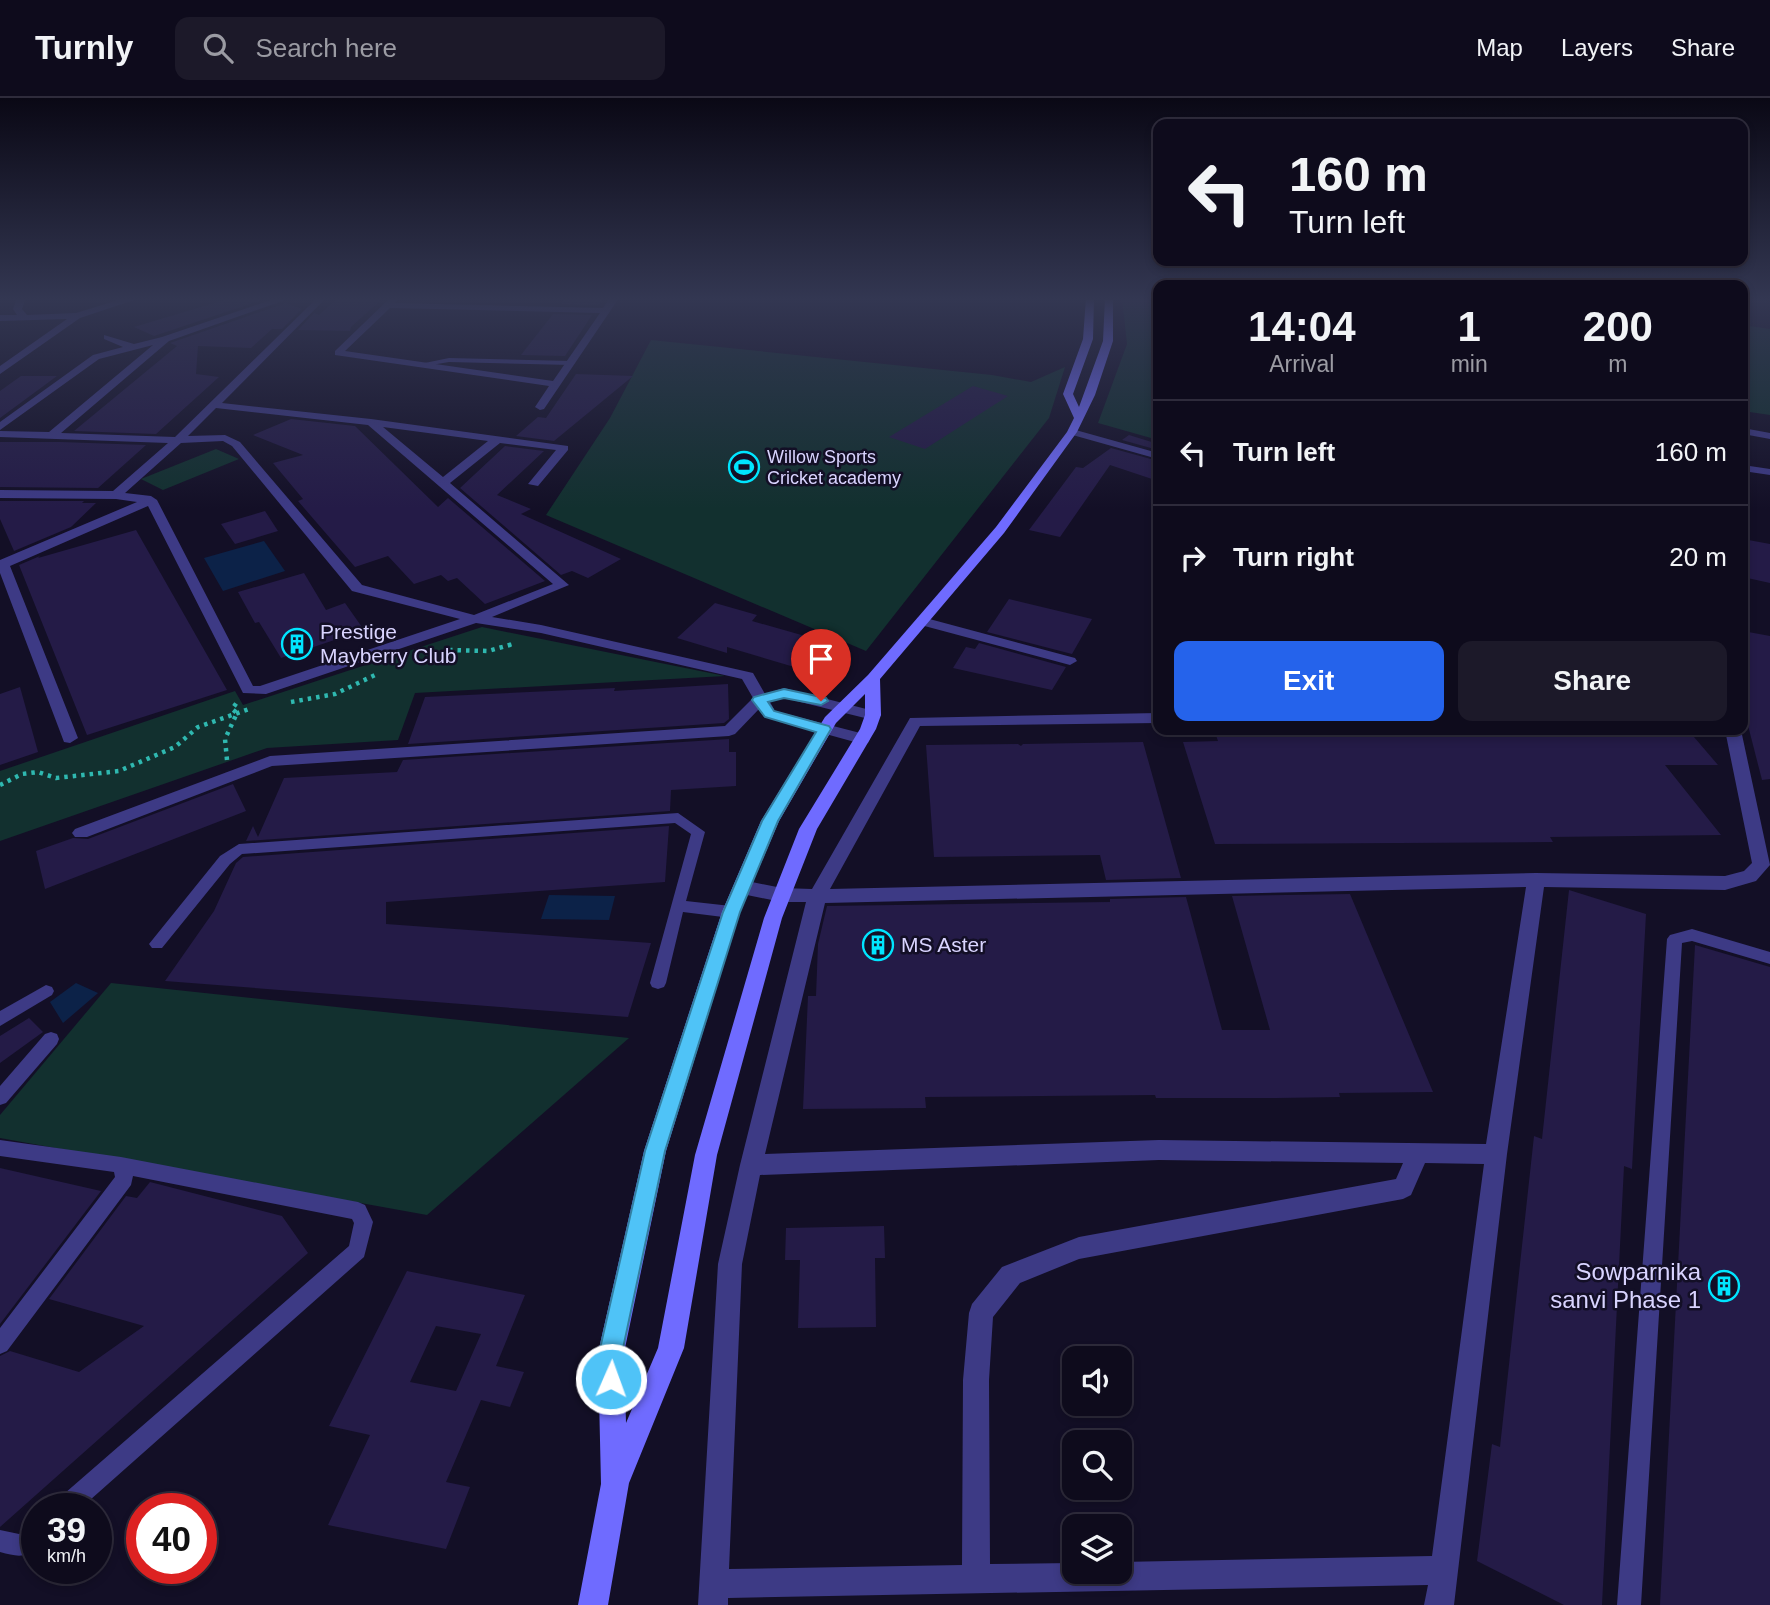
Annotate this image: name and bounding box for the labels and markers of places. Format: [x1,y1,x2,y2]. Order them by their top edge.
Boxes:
place label: Willow Sports Cricket academy [767,447,901,488]
sports icon: Willow Sports Cricket academy [727,450,761,484]
place label: Prestige Mayberry Club [320,620,457,667]
building icon: Prestige Mayberry Club [280,627,314,661]
pin [791,629,851,701]
building icon: MS Aster [861,928,895,962]
place label: MS Aster [901,933,986,956]
place label: Sowparnika sanvi Phase 1 [1550,1258,1702,1313]
building icon: Sowparnika sanvi Phase 1 [1707,1269,1741,1303]

